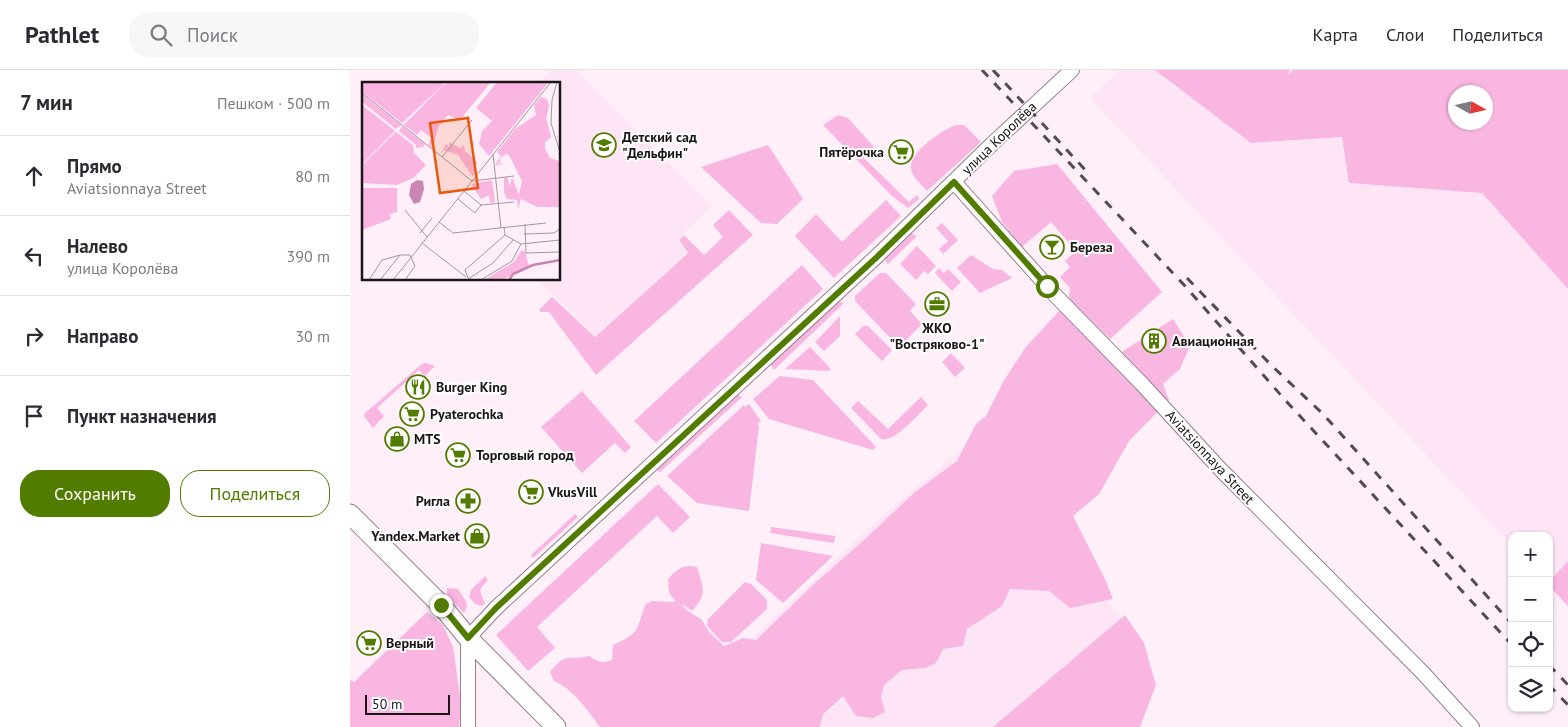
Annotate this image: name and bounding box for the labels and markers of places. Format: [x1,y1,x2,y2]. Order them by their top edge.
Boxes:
place label: Детский сад "Дельфин" [622,128,697,162]
school or university icon: Детский сад "Дельфин" [591,132,617,158]
supermarket icon: Пятёрочка [888,139,914,165]
place label: Пятёрочка [819,143,884,161]
bar icon: Береза [1039,234,1065,260]
place label: Береза [1070,238,1113,256]
office icon: ЖКО "Востряково-1" [924,291,950,317]
place label: ЖКО "Востряково-1" [889,319,985,353]
building icon: Авиационная [1141,328,1167,354]
place label: Авиационная [1172,332,1254,350]
restaurant icon: Burger King [405,374,431,400]
place label: Burger King [436,378,507,396]
supermarket icon: Pyaterochka [399,401,425,427]
place label: Pyaterochka [430,405,504,423]
shop icon: MTS [384,426,410,452]
place label: MTS [414,430,441,448]
supermarket icon: Торговый город [445,442,471,468]
place label: Торговый город [476,446,574,464]
supermarket icon: VkusVill [518,479,544,505]
place label: VkusVill [547,483,598,501]
pharmacy icon: Ригла [455,488,481,514]
place label: Ригла [416,492,450,510]
shop icon: Yandex.Market [464,523,490,549]
place label: Yandex.Market [370,527,460,545]
supermarket icon: Верный [356,630,382,656]
place label: Верный [386,634,434,652]

